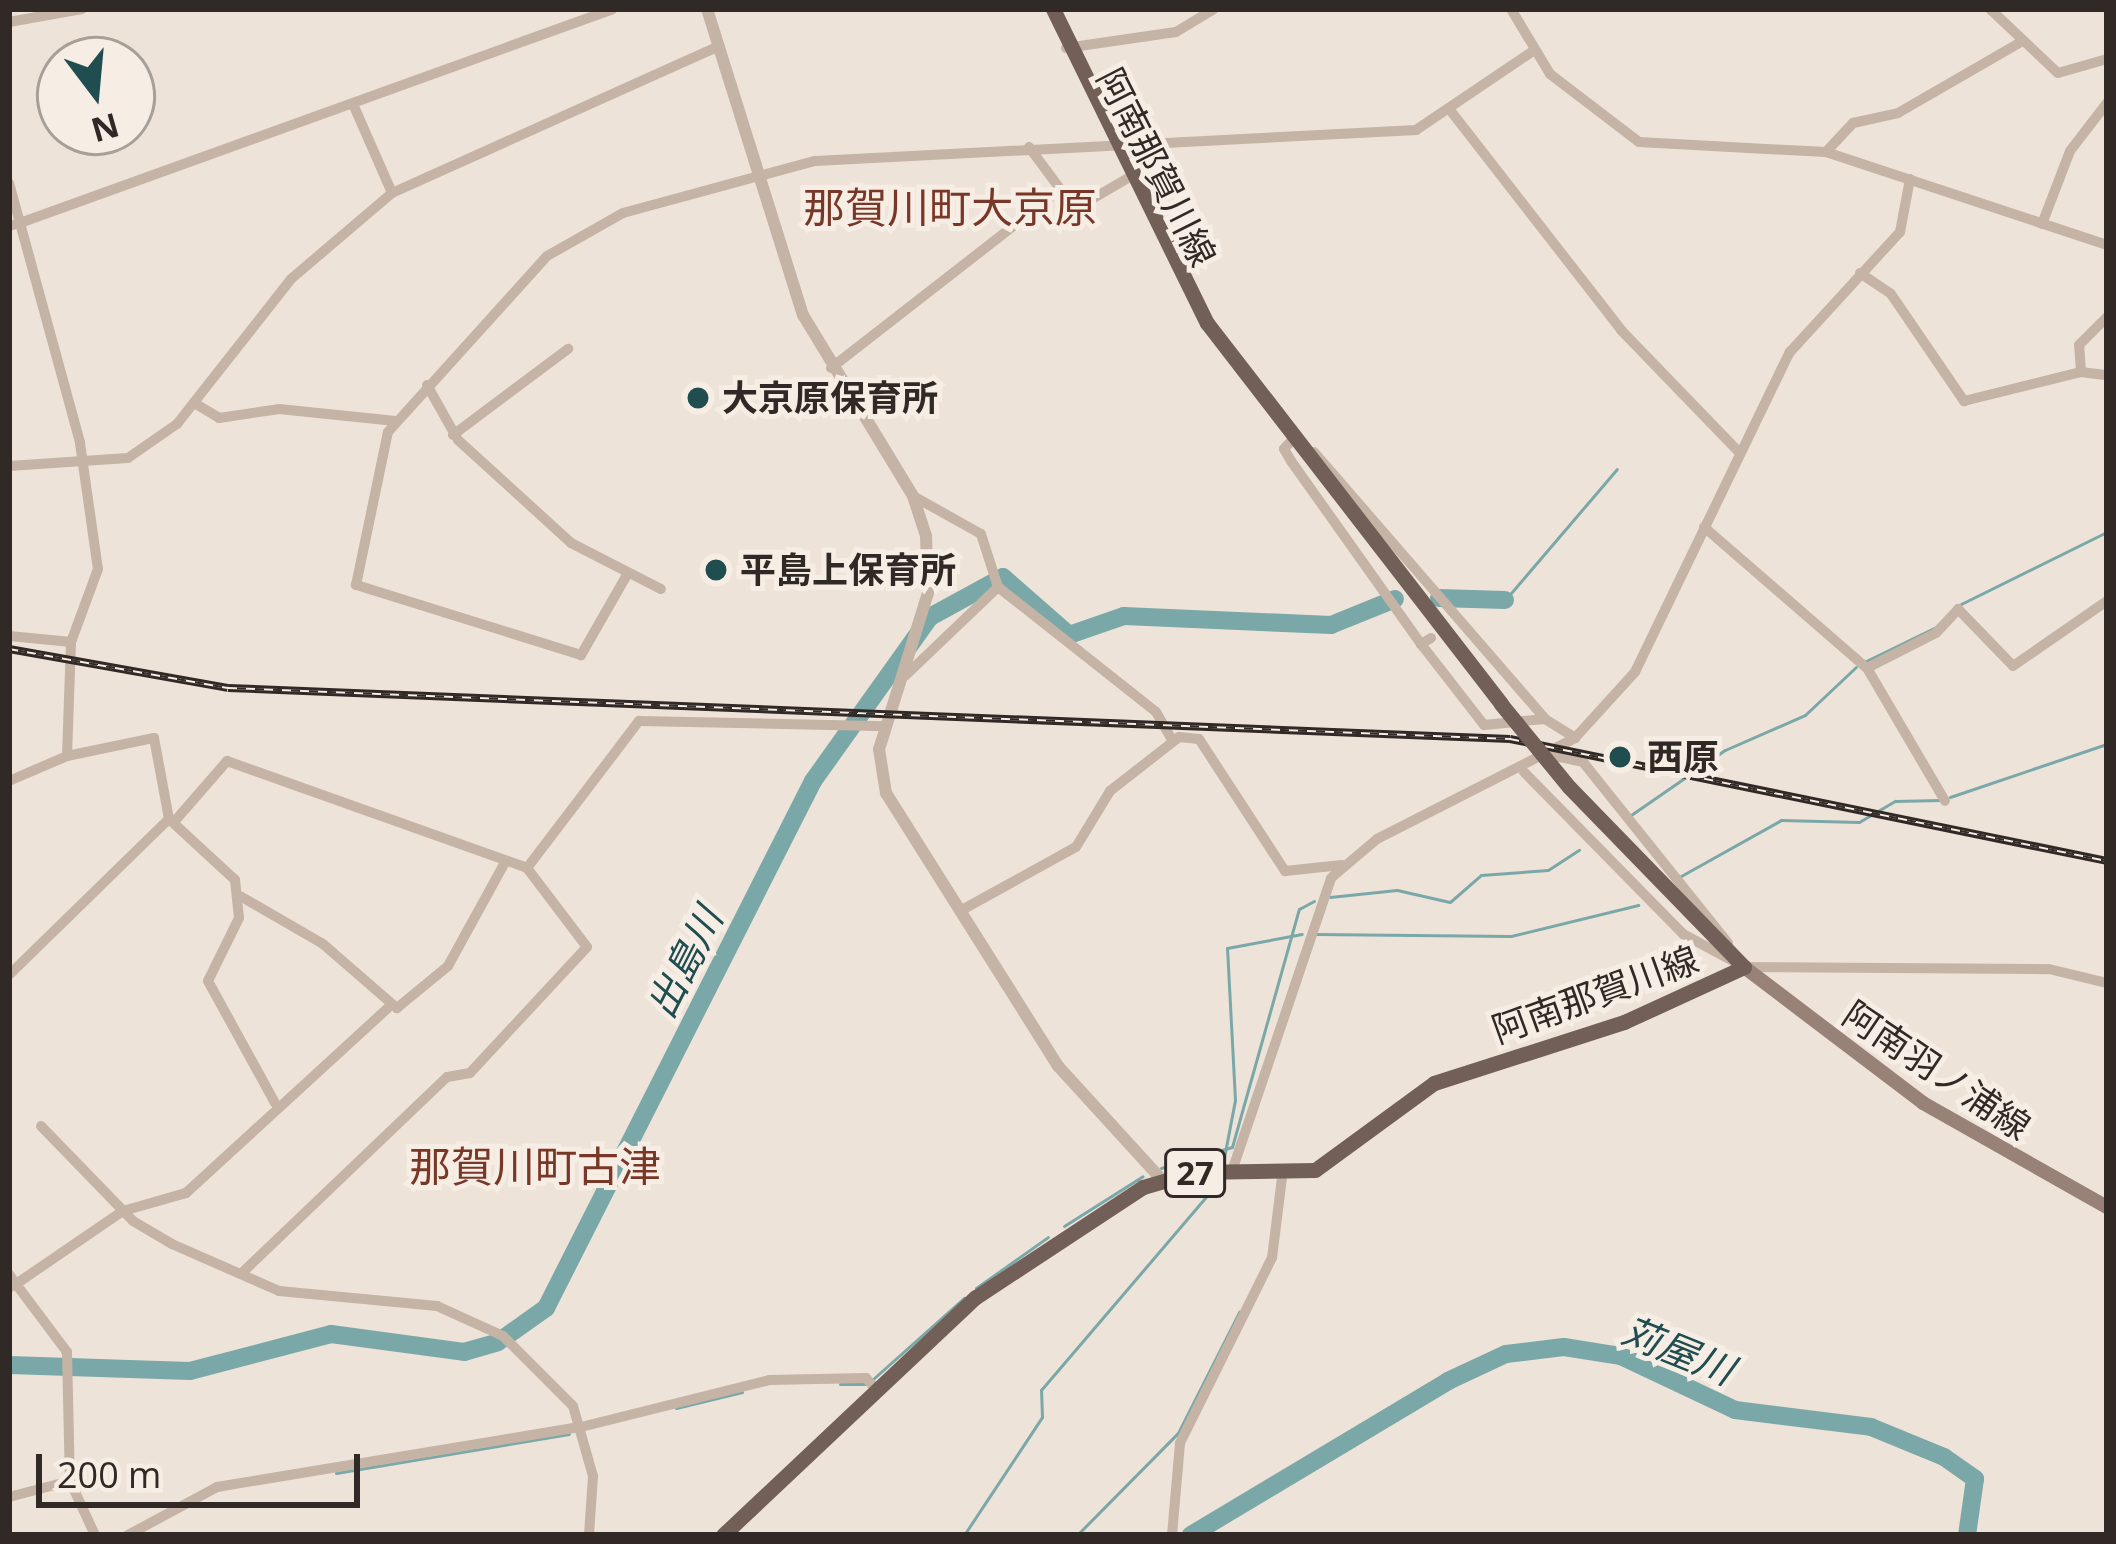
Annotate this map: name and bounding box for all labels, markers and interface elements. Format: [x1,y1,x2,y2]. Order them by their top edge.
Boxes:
north arrow [36,36,156,156]
street label: 阿南那賀川線 [1089,61,1225,273]
text: N [86,103,124,154]
district label: 那賀川町大京原 [803,182,1097,232]
place label: 大京原保育所 [722,376,938,420]
marker: 大京原保育所 [685,385,711,411]
place label: 平島上保育所 [740,548,956,592]
marker: 平島上保育所 [703,557,729,583]
place label: 西原 [1647,735,1719,779]
marker: 西原 [1604,741,1636,773]
water label: 出島川 [637,899,731,1025]
street label: 阿南那賀川線 [1486,937,1704,1051]
street label: 阿南羽ノ浦線 [1835,992,2039,1148]
district label: 那賀川町古津 [409,1141,661,1191]
road number: 27 [1162,1146,1228,1200]
water label: 苅屋川 [1615,1306,1741,1394]
scale bar [42,1430,366,1504]
text: 200 m [57,1450,161,1499]

